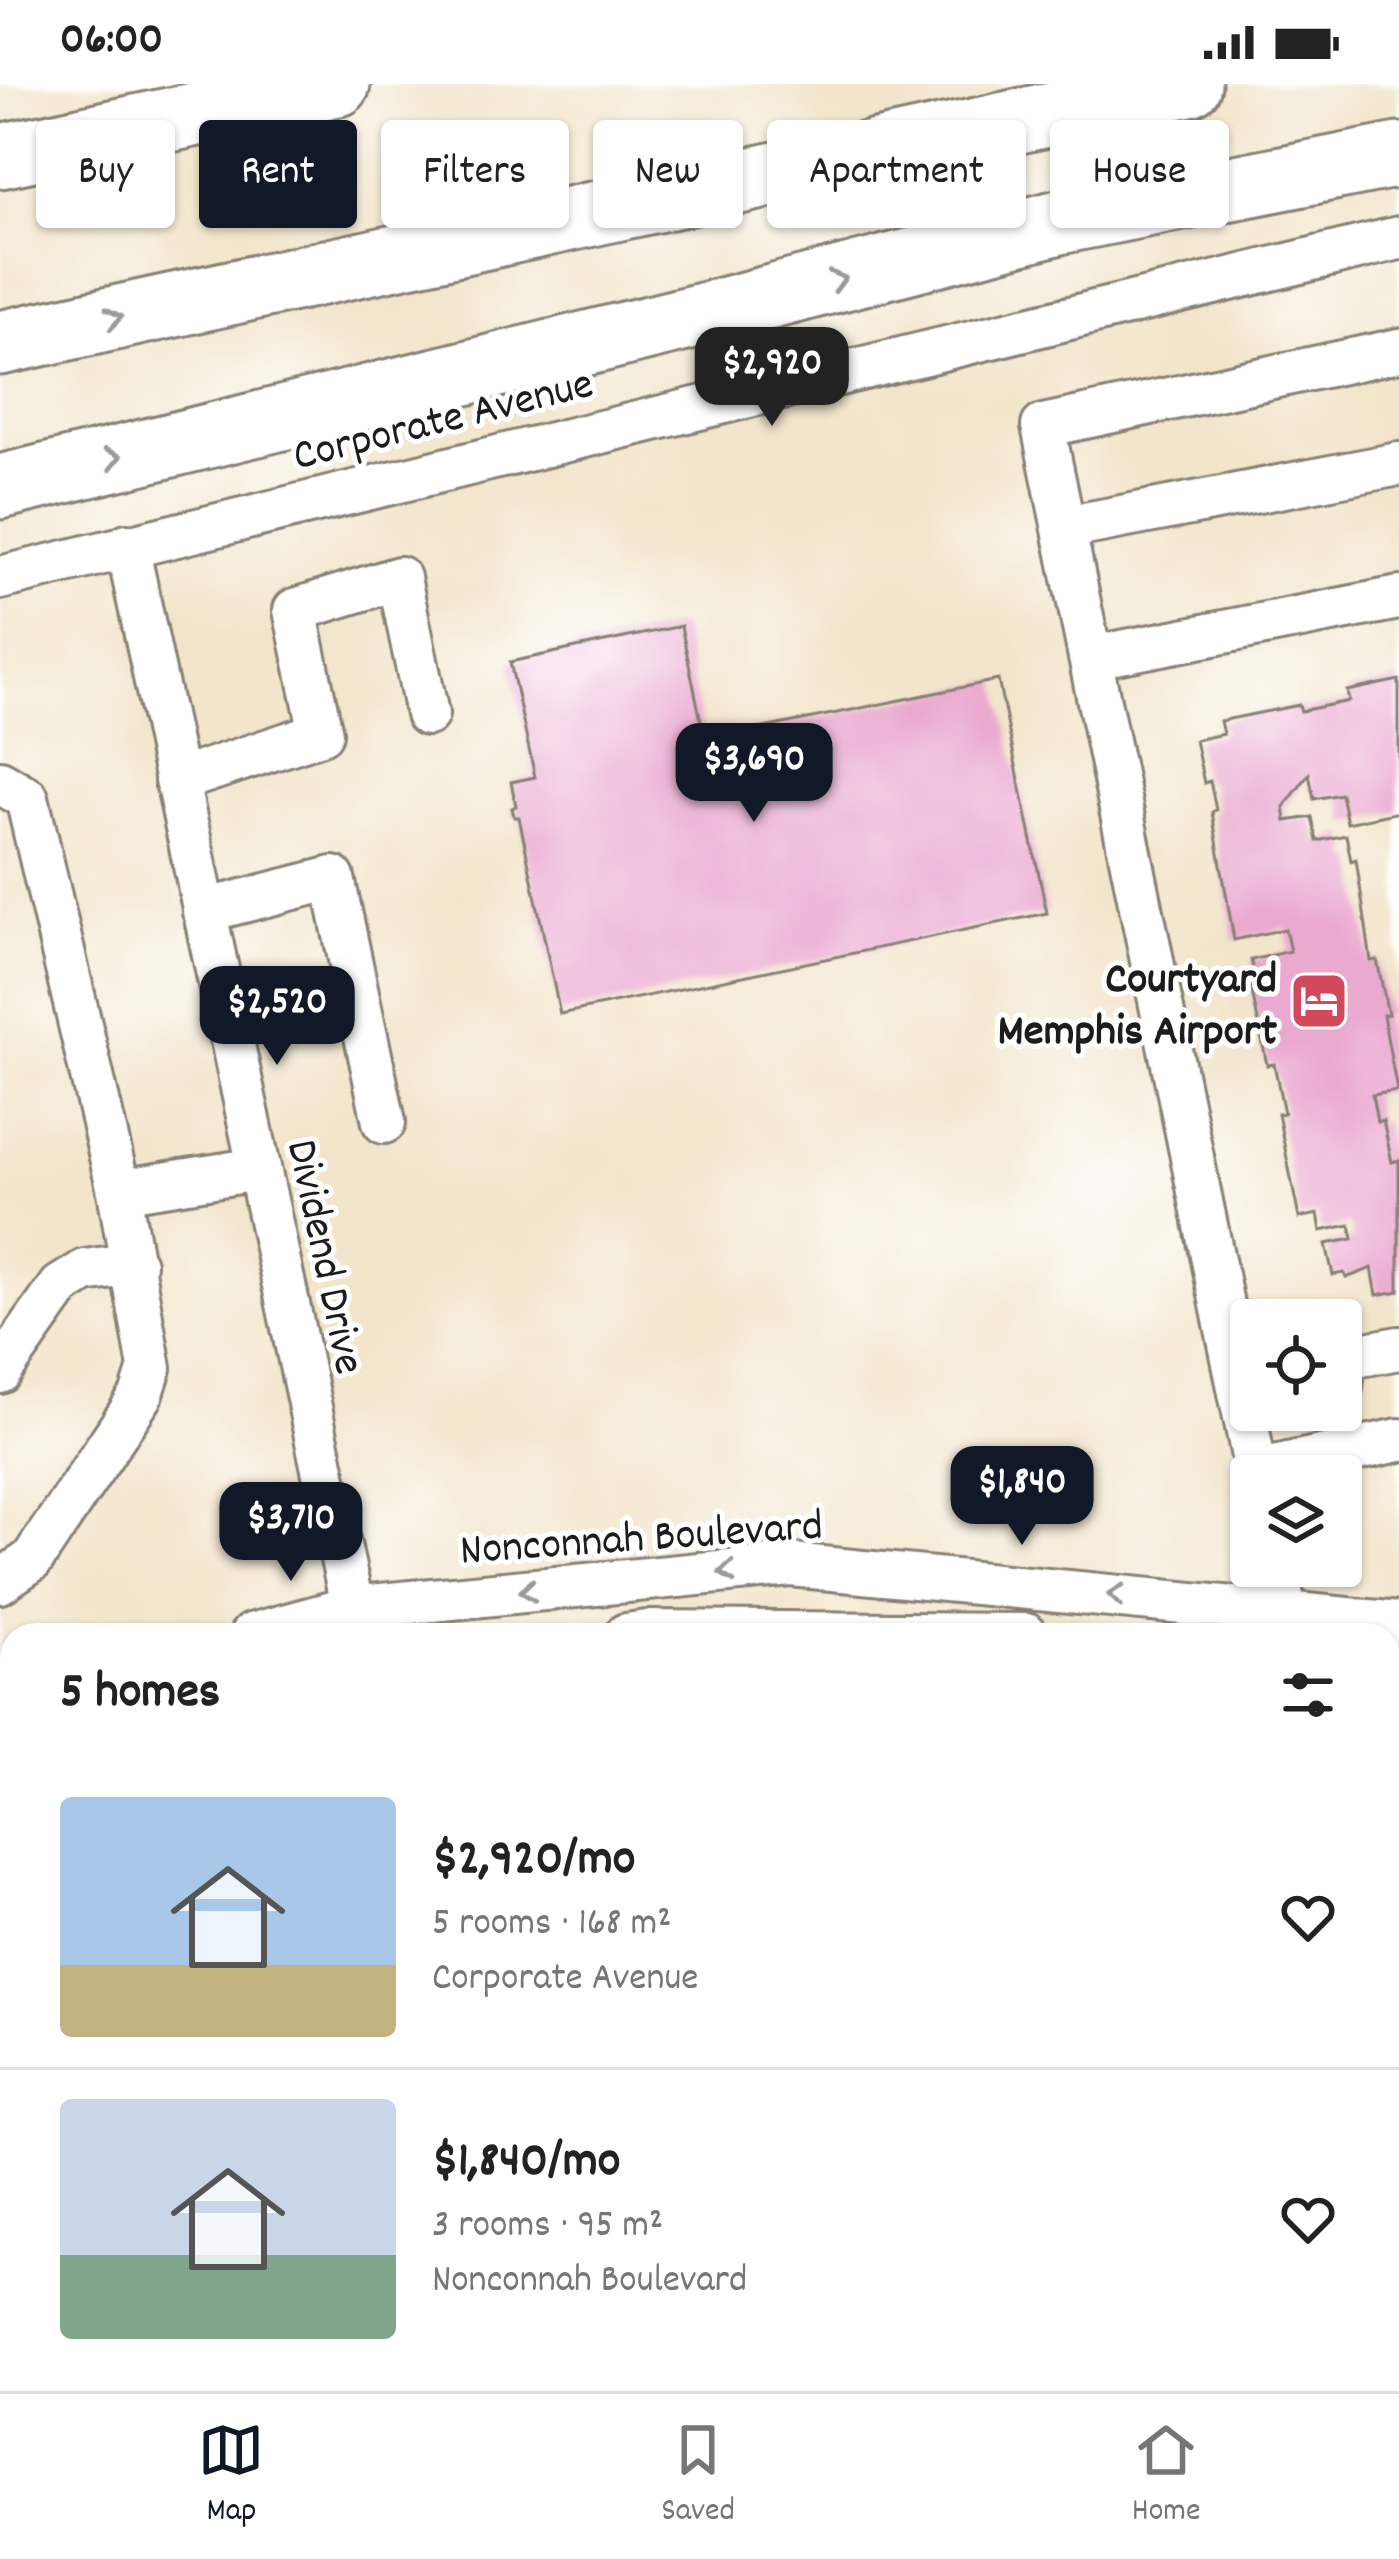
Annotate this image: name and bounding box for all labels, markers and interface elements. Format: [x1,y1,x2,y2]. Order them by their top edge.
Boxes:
text: 06:00 [60,10,163,74]
chip: Buy [36,120,175,228]
chip: Rent [199,120,357,228]
chip: Filters [381,120,569,228]
chip: New [593,120,743,228]
chip: Apartment [767,120,1026,228]
chip: House [1050,120,1229,228]
one-way arrow [828,269,848,294]
one-way arrow [104,307,124,332]
pin: $2,920 [674,327,870,429]
text: $2,920 [722,338,822,393]
street label: Corporate Avenue [287,355,601,491]
one-way arrow [103,447,123,472]
pin: $3,690 [656,723,852,825]
text: $3,690 [703,734,805,789]
place label: Courtyard Memphis Airport [998,950,1277,1066]
pin: $2,520 [179,966,375,1068]
hotel icon: Courtyard Memphis Airport [1288,970,1350,1032]
text: $2,520 [227,977,327,1032]
street label: Dividend Drive [266,1134,378,1381]
map controls [1230,1299,1362,1587]
button: locate [1230,1299,1362,1431]
pin: $1,840 [924,1446,1120,1548]
button: layers [1230,1455,1362,1587]
text: $1,840 [978,1457,1066,1512]
pin: $3,710 [193,1482,389,1584]
text: $3,710 [246,1493,336,1548]
street label: Nonconnah Boulevard [458,1496,825,1586]
one-way arrow [717,1559,736,1584]
one-way arrow [518,1578,537,1603]
one-way arrow [1106,1583,1125,1608]
text: 5 homes [60,1659,220,1731]
icon: filters [1275,1662,1341,1728]
text: $2,920/mo [432,1826,636,1898]
icon: home [156,1845,300,1989]
icon: heart [1275,1884,1341,1950]
text: 5 rooms · 168 m² [432,1898,671,1953]
text: Corporate Avenue [432,1953,698,2008]
text: $1,840/mo [432,2128,620,2200]
icon: home [156,2147,300,2291]
icon: heart [1275,2186,1341,2252]
text: 3 rooms · 95 m² [432,2200,663,2255]
text: Nonconnah Boulevard [432,2255,747,2310]
tab: Map [198,2417,264,2536]
tab: Saved [661,2417,735,2536]
tab: Home [1132,2417,1201,2536]

